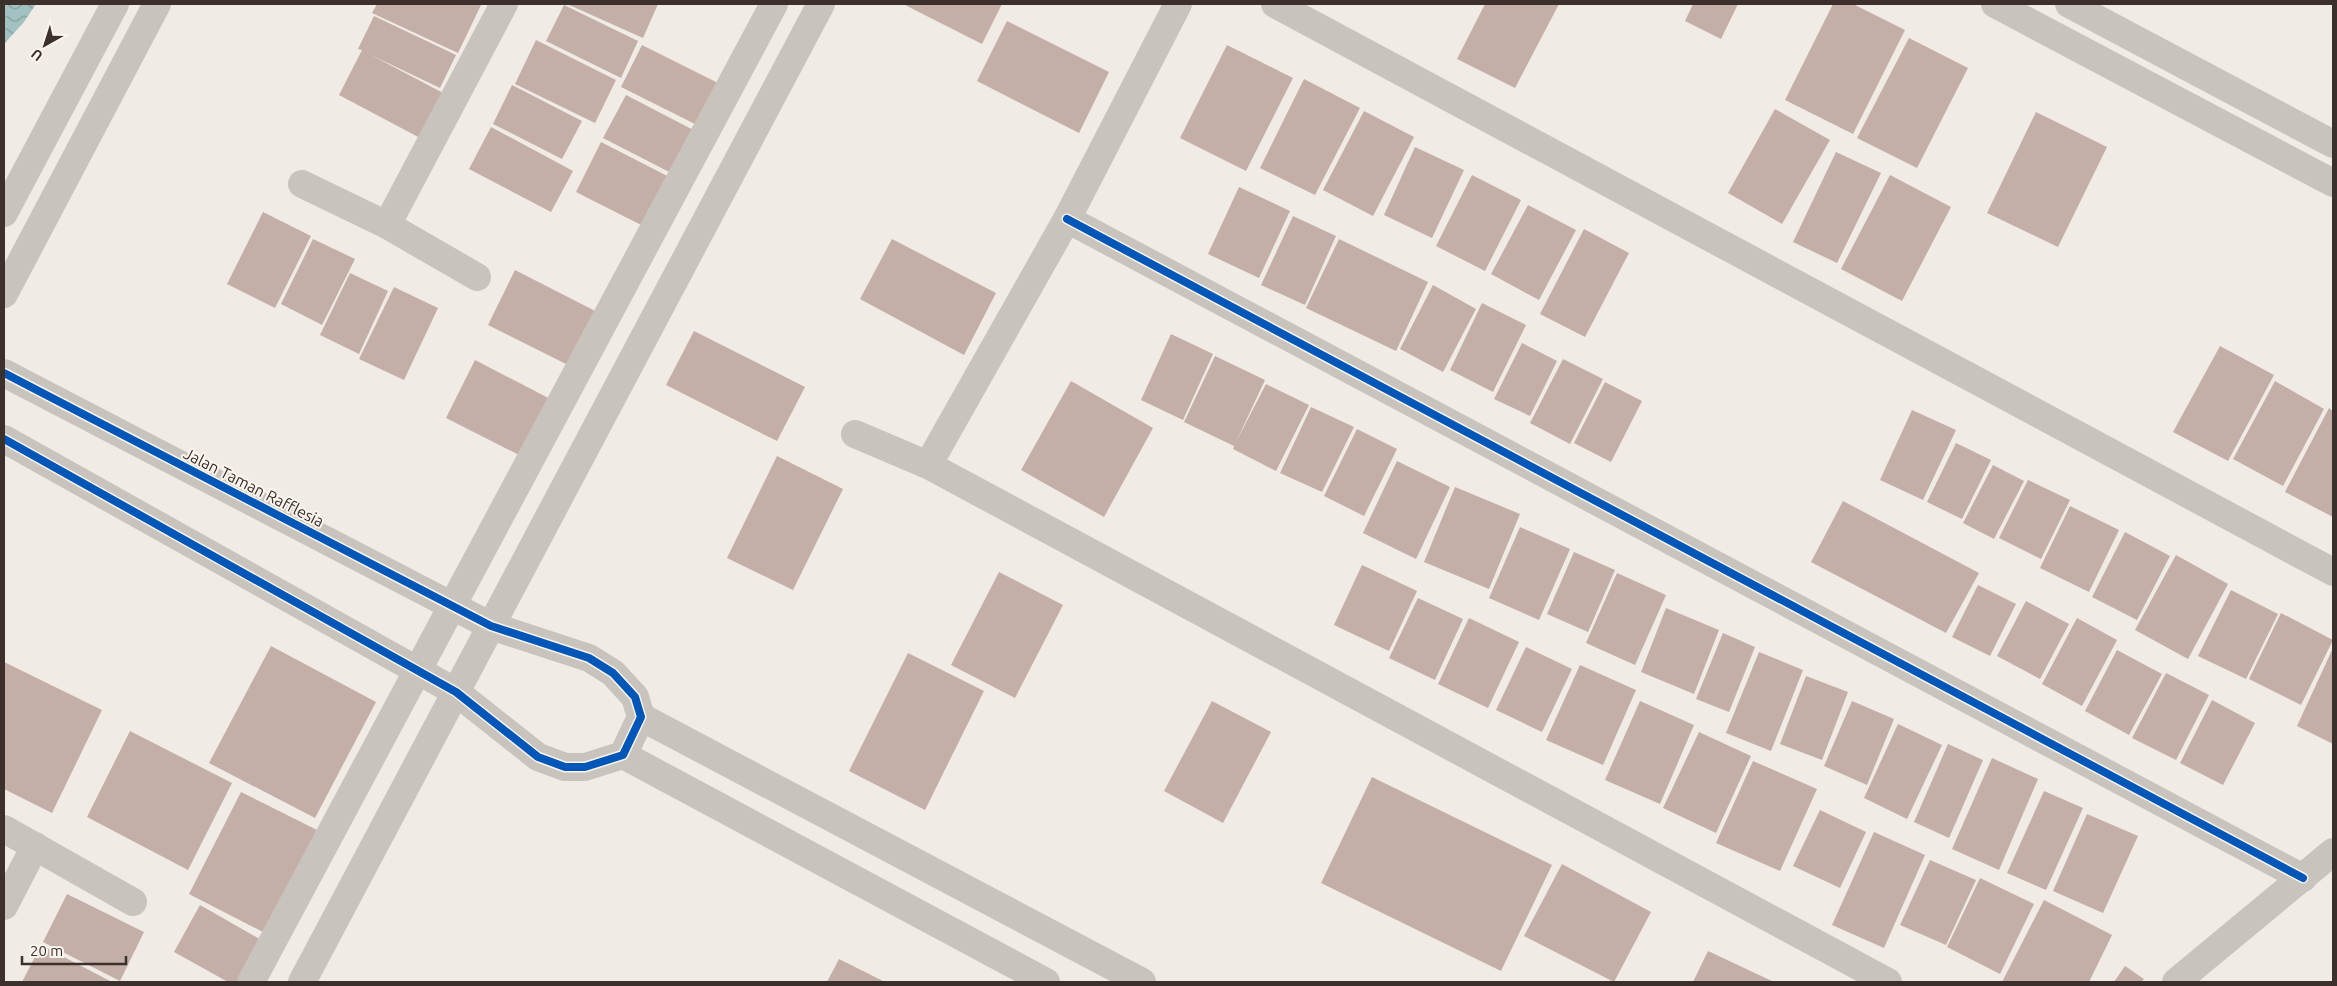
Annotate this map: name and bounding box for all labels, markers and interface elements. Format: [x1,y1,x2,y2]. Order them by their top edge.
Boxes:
north arrow [20,20,70,70]
text: U [28,46,46,64]
street label: Jalan Taman Rafflesia [181,444,327,530]
scale bar [22,934,126,966]
text: 20 m [30,942,63,959]

